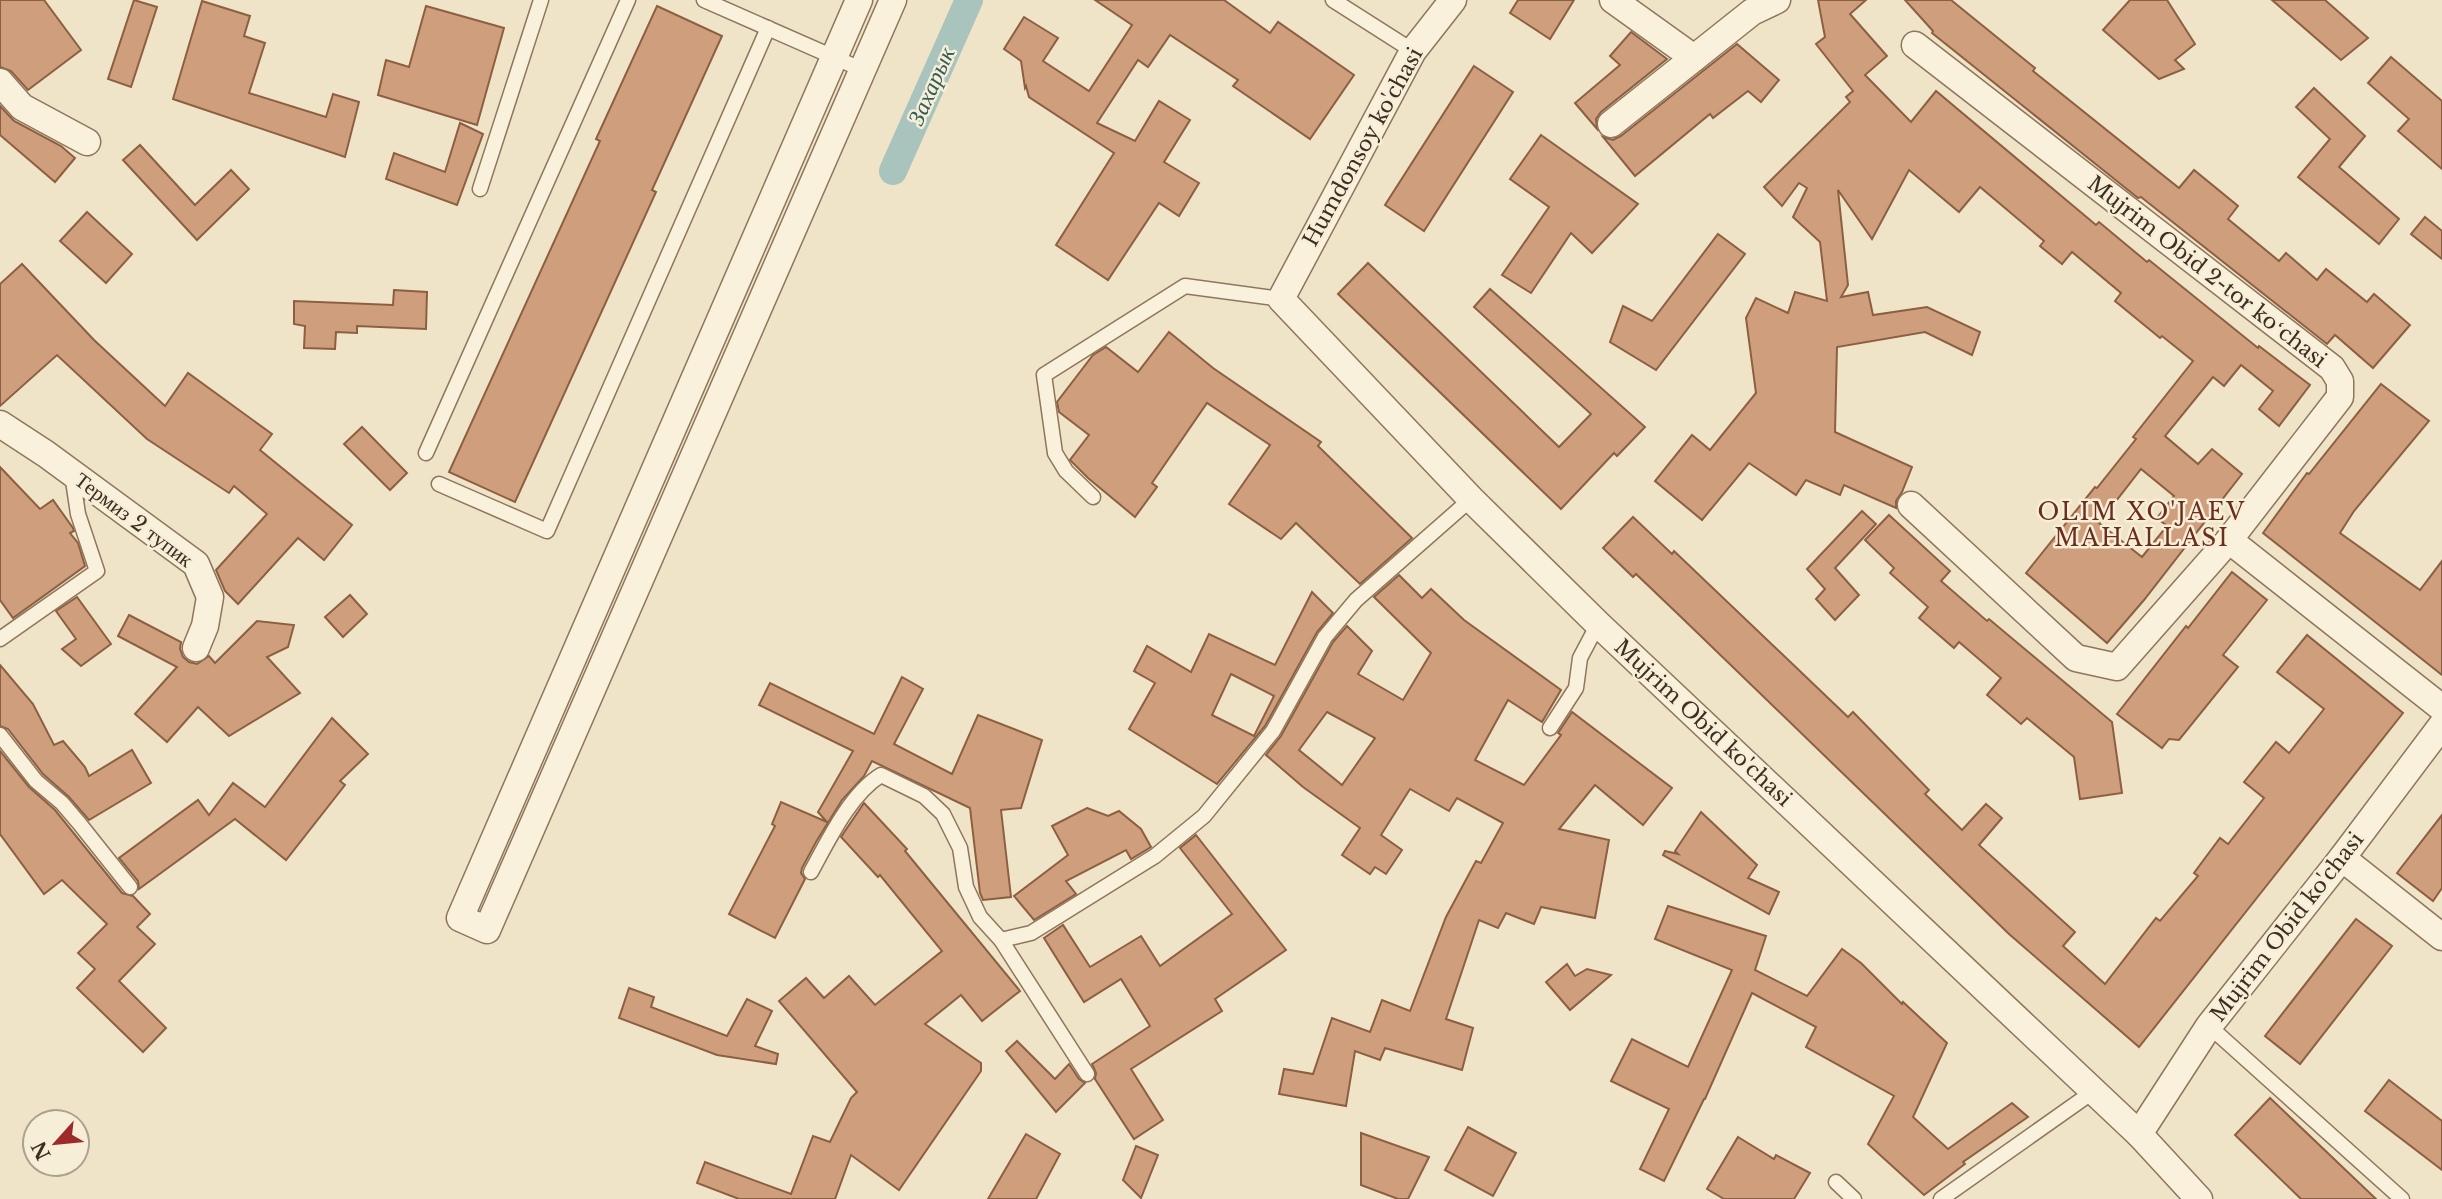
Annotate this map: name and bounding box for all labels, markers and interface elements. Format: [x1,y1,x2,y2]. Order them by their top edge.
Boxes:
water label: Захарык [902,43,961,129]
street label: Humdonsoy ko'chasi [1298,43,1428,251]
street label: Mujrim Obid 2-tor koʻchasi [2082,171,2332,373]
street label: Термиз 2 тупик [70,467,199,573]
district label: OLIM XO'JAEV MAHALLASI [2038,498,2246,552]
street label: Mujrim Obid ko'chasi [1609,634,1797,812]
street label: Mujrim Obid ko'chasi [2205,827,2369,1027]
north arrow [21,1108,91,1178]
text: N [27,1137,56,1164]

